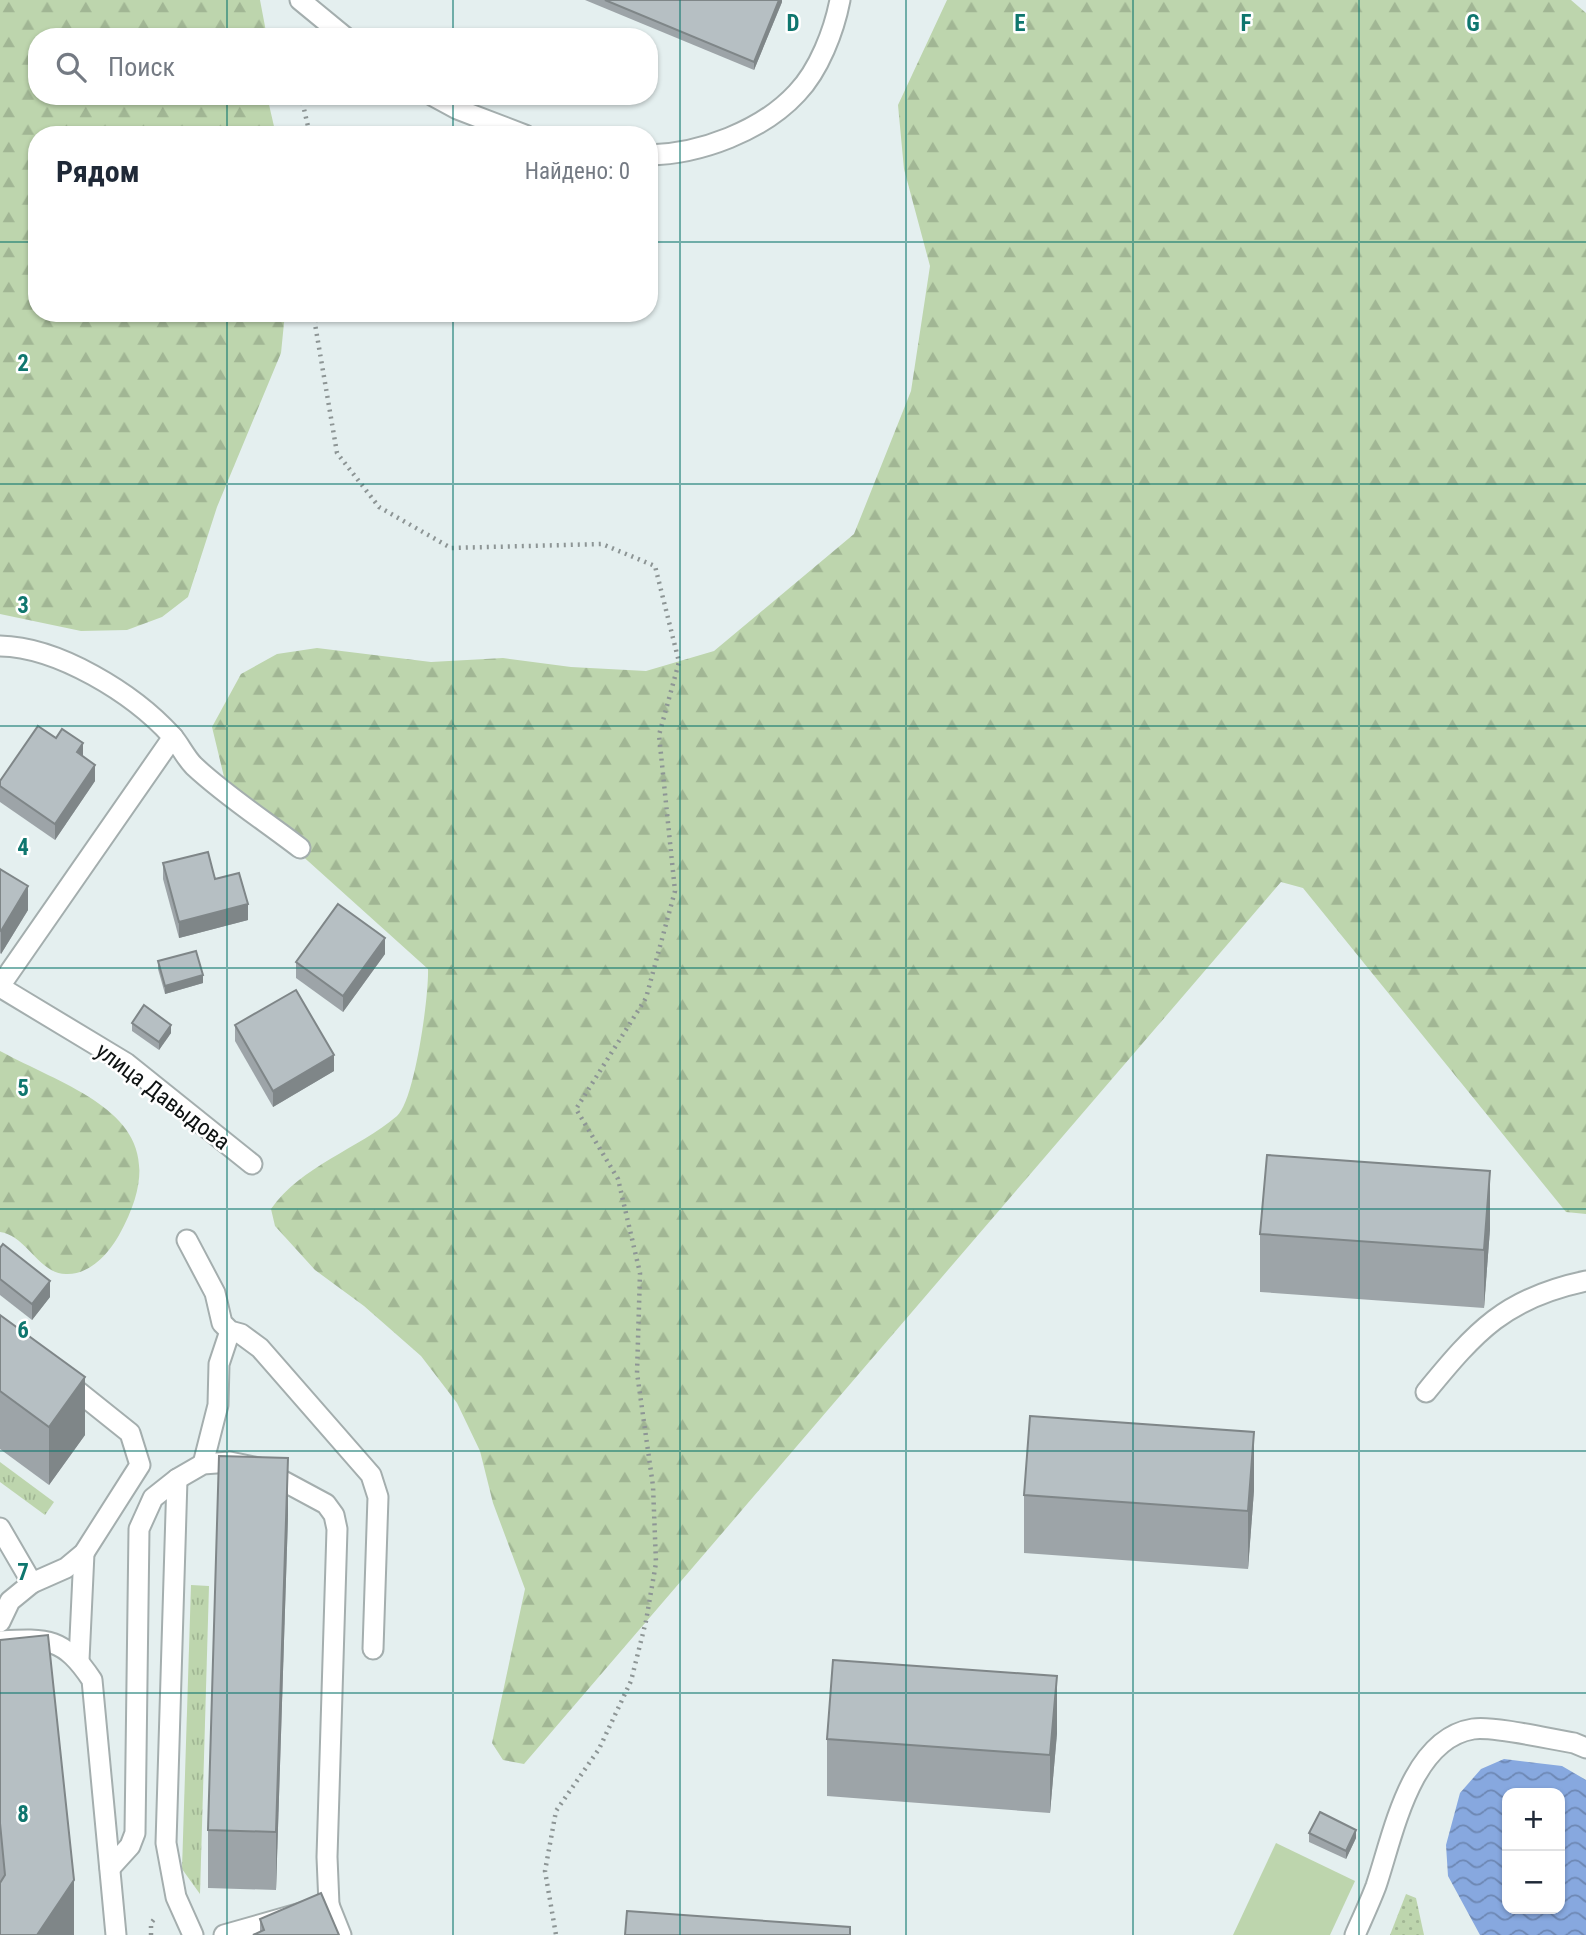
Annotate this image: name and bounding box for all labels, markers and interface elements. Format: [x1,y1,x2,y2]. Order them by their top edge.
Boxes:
text: D [787,10,800,37]
text: E [1014,10,1026,37]
text: F [1241,10,1252,37]
text: G [1466,10,1480,37]
search box [28,28,658,105]
icon: search [52,48,90,86]
text: Поиск [108,52,175,82]
text: Рядом [56,154,140,189]
text: Найдено: 0 [525,158,630,185]
text: 2 [17,350,29,377]
text: 3 [17,592,29,619]
text: 4 [17,834,29,861]
street label: улица Давыдова [90,1037,235,1156]
text: 5 [17,1075,29,1102]
text: 6 [17,1317,29,1344]
text: 7 [17,1559,29,1586]
map controls [1502,1788,1565,1914]
button: + [1502,1788,1565,1851]
text: 8 [17,1801,29,1828]
button: − [1502,1851,1565,1914]

